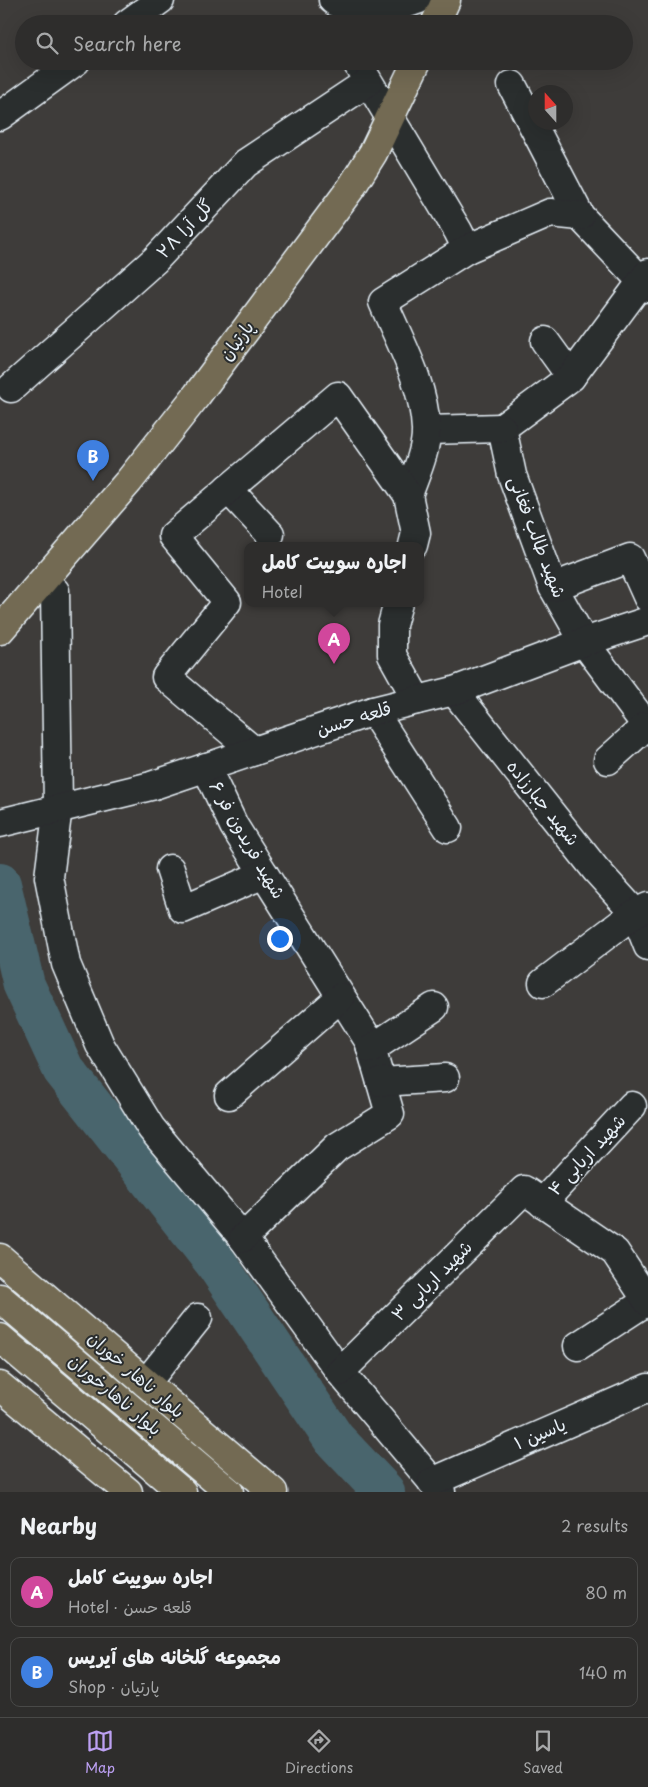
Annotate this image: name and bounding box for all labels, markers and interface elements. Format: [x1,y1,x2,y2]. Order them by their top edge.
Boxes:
search box [15,15,633,70]
icon: search [33,29,61,57]
text: Search here [73,29,182,57]
north arrow [528,85,573,130]
street label: ۲۸ گل آرا [149,192,219,264]
street label: پارتیان [212,315,260,366]
pin: B [77,440,109,481]
street label: شهید طالب فغانی [503,472,574,601]
popup [244,542,424,607]
text: اجاره سوییت کامل [262,547,406,575]
text: Hotel [262,579,302,603]
pin: A [318,623,350,664]
street label: قلعه حسن [313,693,394,742]
street label: شهید جبارزاده [501,753,587,851]
street label: شهید فریدون فر ۶ [203,775,293,903]
your location [267,926,293,952]
street label: شهید اربابی ۴ [541,1107,631,1201]
street label: شهید اربابی ۳ [384,1233,478,1327]
street label: بلوار ناهار خوران [82,1324,191,1424]
street label: بلوار ناهارخوران [63,1347,169,1441]
street label: یاسین ۱ [509,1410,570,1456]
text: Nearby [20,1509,97,1541]
text: 2 results [561,1513,628,1537]
text: اجاره سوییت کامل [68,1562,213,1590]
text: A [31,1580,43,1604]
text: 80 m [585,1580,627,1604]
text: Hotel · قلعه حسن [68,1594,192,1618]
text: مجموعه گلخانه های آیریس [68,1642,281,1670]
text: B [32,1660,42,1684]
text: 140 m [579,1660,627,1684]
text: Shop · پارتیان [68,1674,159,1698]
tab: Map [85,1727,115,1778]
tab: Directions [285,1727,353,1778]
tab: Saved [523,1727,563,1778]

